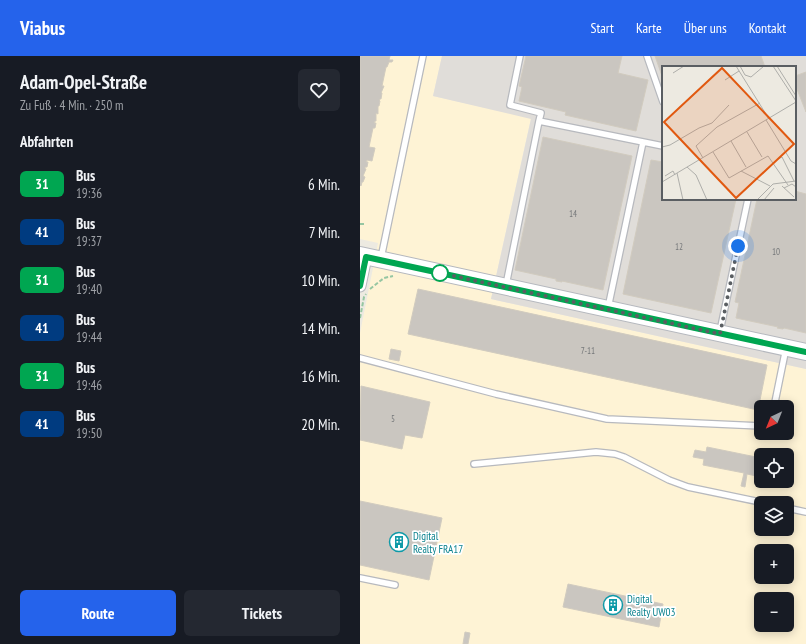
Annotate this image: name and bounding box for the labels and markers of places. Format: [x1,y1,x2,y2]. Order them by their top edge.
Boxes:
unlabelled marker [431,264,449,282]
place label: Digital Realty FRA17 [413,529,463,556]
building icon: Digital Realty FRA17 [388,531,410,553]
place label: Digital Realty UW03 [627,592,676,619]
building icon: Digital Realty UW03 [602,594,624,616]

